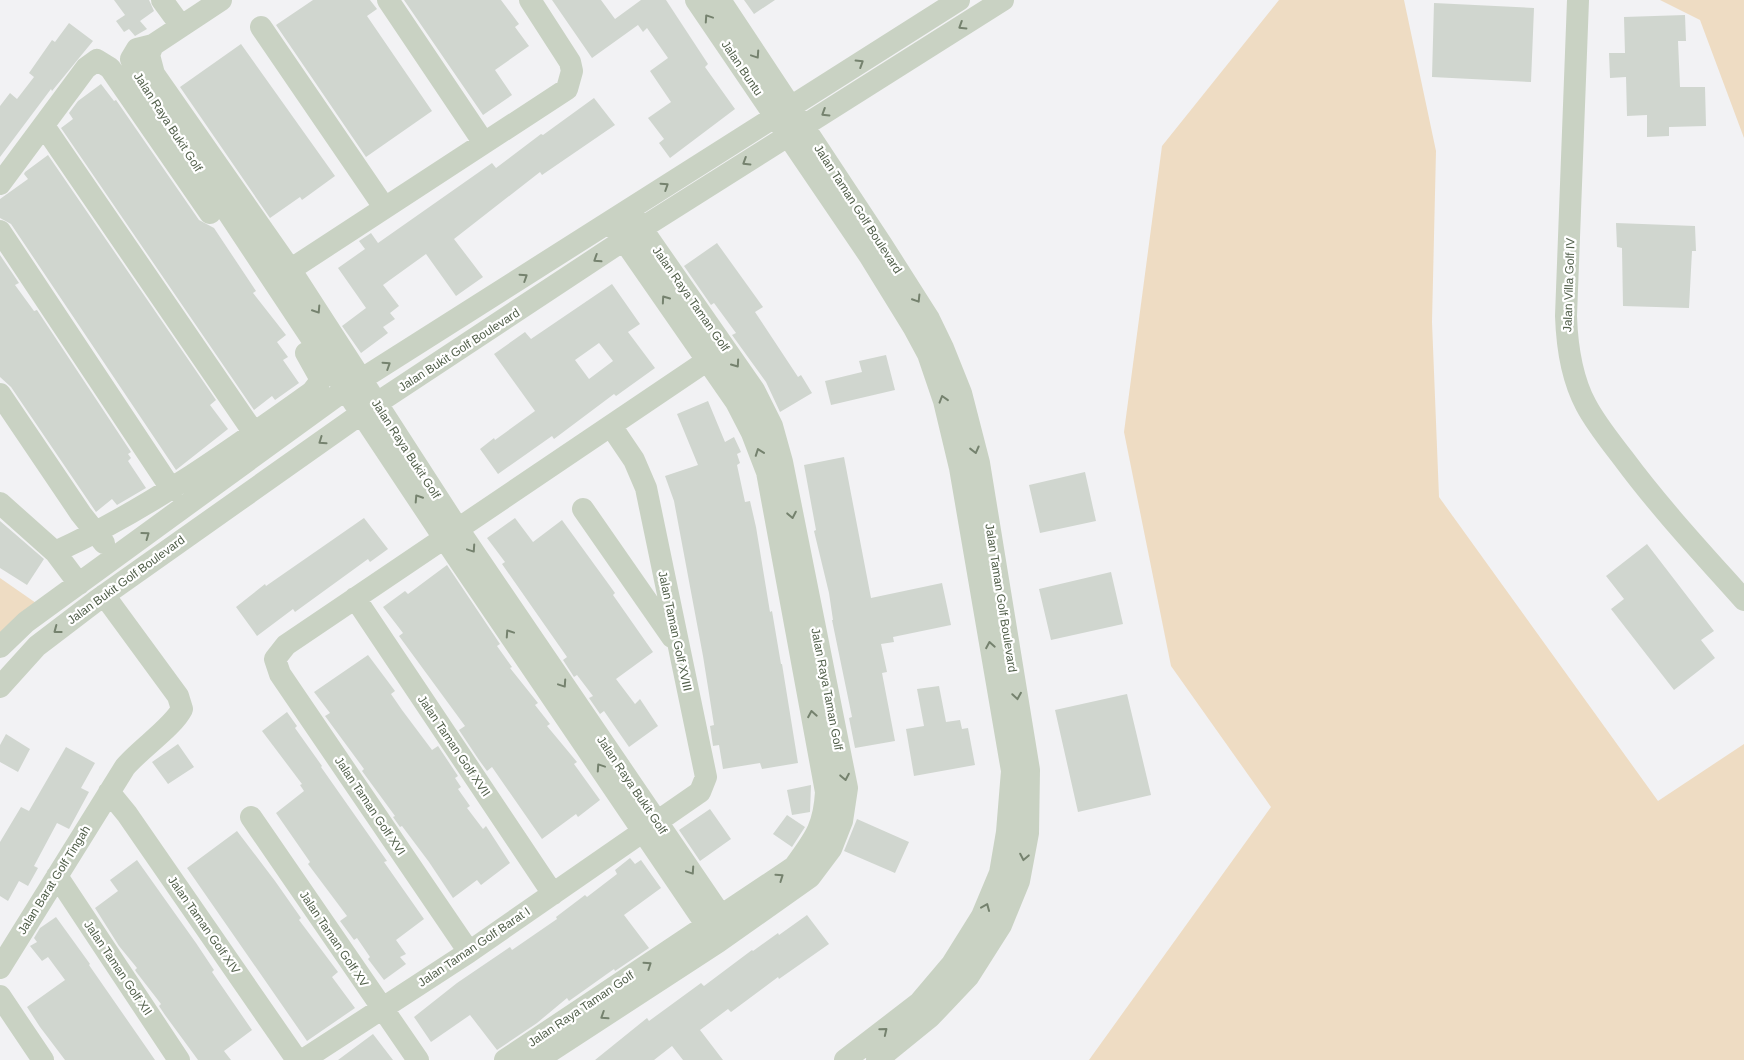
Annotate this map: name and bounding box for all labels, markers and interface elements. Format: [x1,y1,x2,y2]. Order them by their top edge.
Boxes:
one-way arrow [705,14,714,24]
one-way arrow [958,20,967,29]
street label: Jalan Buntu [718,38,766,98]
one-way arrow [750,49,759,59]
one-way arrow [854,59,863,69]
street label: Jalan Raya Bukit Golf [131,70,206,175]
one-way arrow [821,107,830,117]
street label: Jalan Taman Golf Boulevard [811,142,905,276]
one-way arrow [743,156,752,166]
one-way arrow [659,183,668,193]
street label: Jalan Villa Golf IV [1560,238,1578,332]
street label: Jalan Raya Taman Golf [650,244,733,355]
one-way arrow [593,253,603,262]
one-way arrow [519,274,528,283]
one-way arrow [910,294,920,303]
one-way arrow [662,296,671,305]
one-way arrow [310,305,320,314]
street label: Jalan Bukit Golf Boulevard [396,306,522,394]
one-way arrow [730,359,739,368]
one-way arrow [382,361,391,371]
one-way arrow [939,396,949,404]
street label: Jalan Raya Bukit Golf [369,397,444,502]
one-way arrow [319,435,328,444]
one-way arrow [970,445,980,453]
one-way arrow [755,448,765,457]
one-way arrow [415,494,424,504]
one-way arrow [787,510,797,519]
street label: Jalan Taman Golf Boulevard [982,523,1020,673]
one-way arrow [140,532,150,541]
street label: Jalan Bukit Golf Boulevard [65,533,187,627]
one-way arrow [466,544,475,553]
street label: Jalan Taman Golf XVIII [655,570,695,692]
one-way arrow [54,625,63,633]
street label: Jalan Raya Taman Golf [808,627,846,752]
one-way arrow [506,629,515,639]
one-way arrow [986,640,996,649]
one-way arrow [557,678,566,688]
one-way arrow [1011,692,1022,700]
street label: Jalan Taman Golf XVII [415,693,493,799]
one-way arrow [807,710,817,719]
street label: Jalan Raya Bukit Golf [594,733,670,837]
street label: Jalan Taman Golf XVI [332,754,408,858]
one-way arrow [597,764,606,773]
one-way arrow [839,773,849,781]
street label: Jalan Barat Golf Tingah [15,823,93,937]
one-way arrow [1019,853,1029,862]
one-way arrow [684,866,694,875]
street label: Jalan Taman Golf XIV [165,874,243,976]
one-way arrow [774,874,784,883]
street label: Jalan Taman Golf XV [297,888,371,990]
one-way arrow [979,903,990,912]
street label: Jalan Taman Golf Barat I [415,904,533,990]
street label: Jalan Taman Golf XII [81,918,155,1018]
one-way arrow [642,962,651,972]
street label: Jalan Raya Taman Golf [525,968,637,1050]
one-way arrow [600,1010,609,1020]
one-way arrow [878,1028,887,1036]

